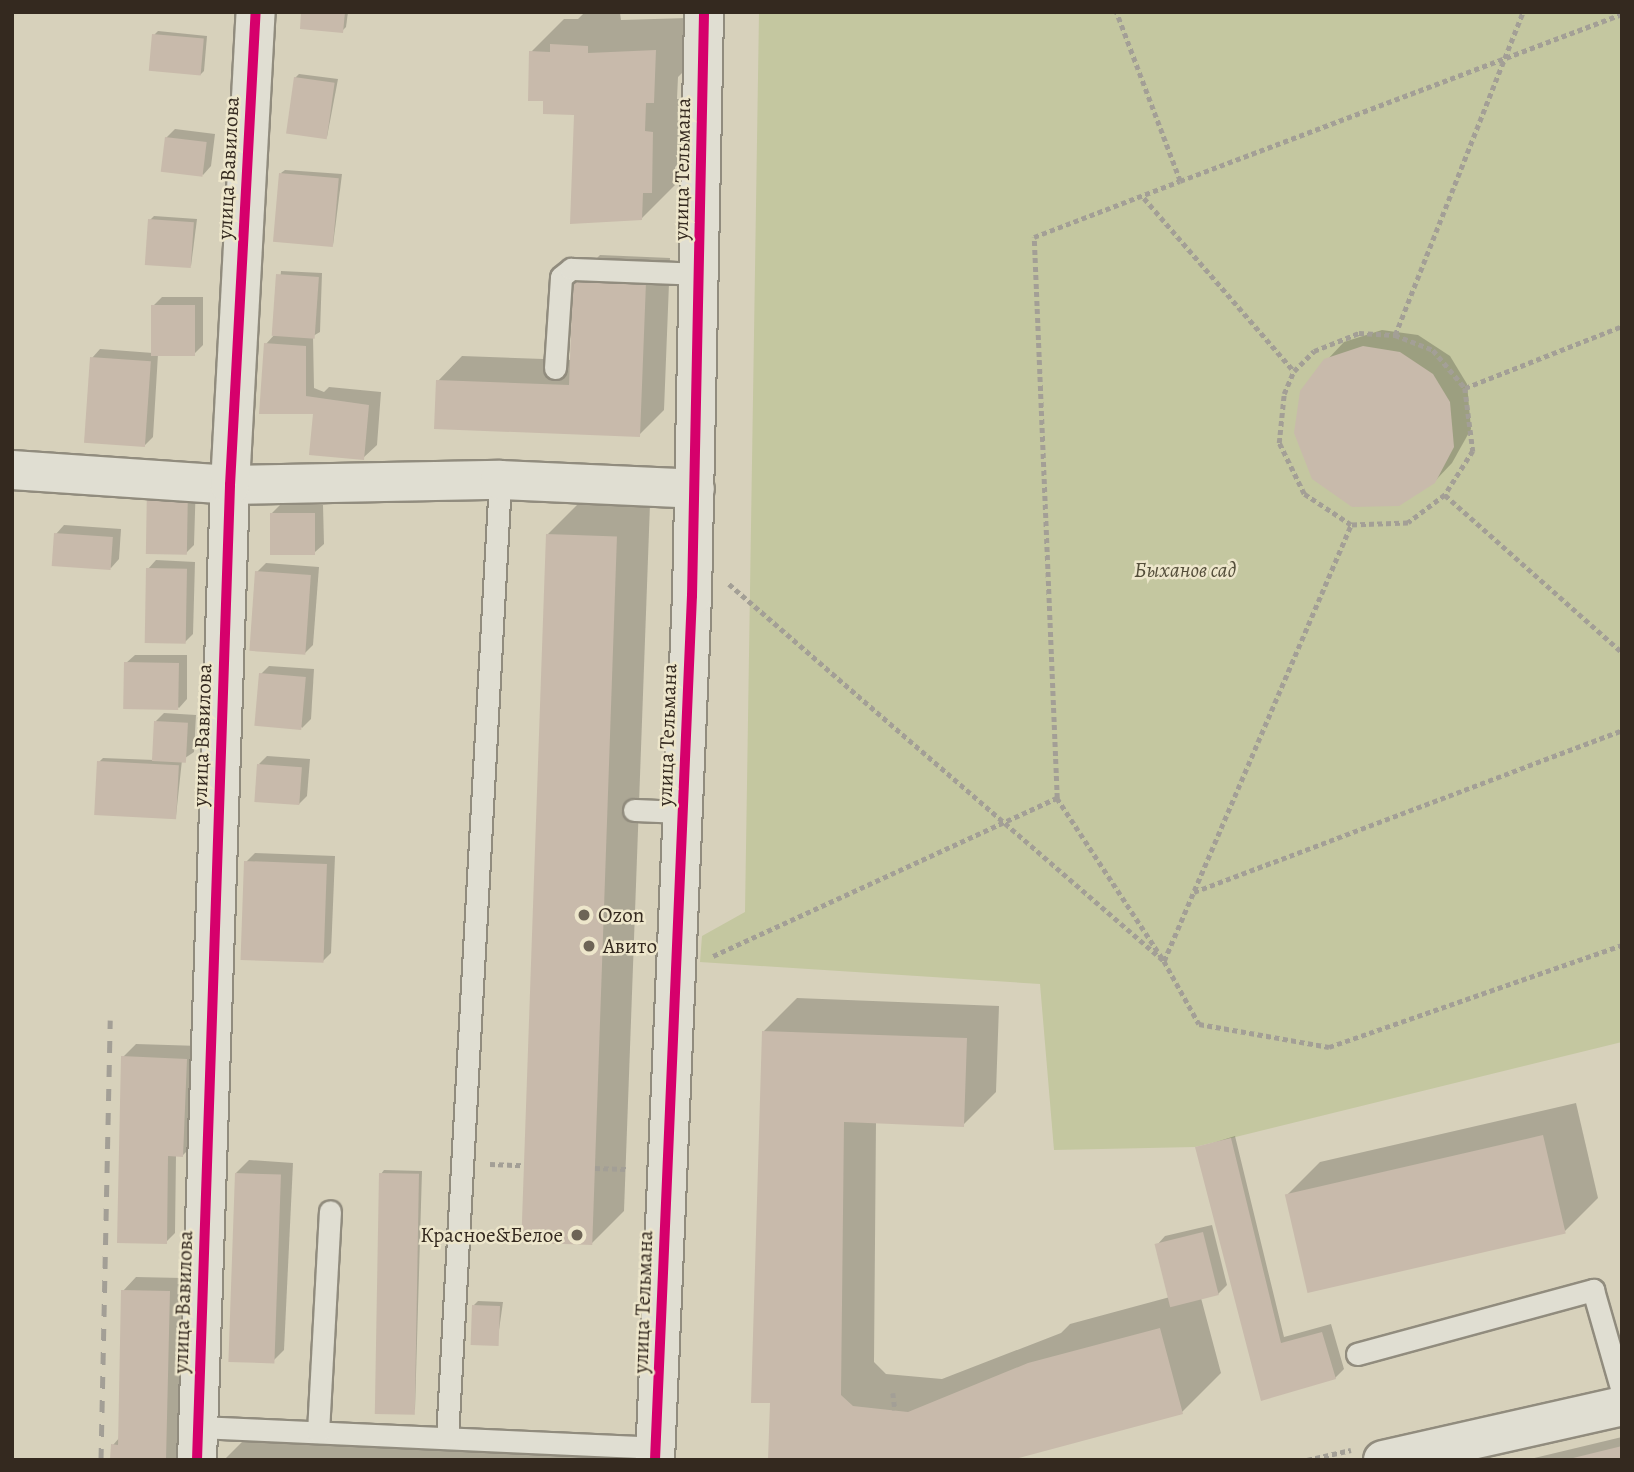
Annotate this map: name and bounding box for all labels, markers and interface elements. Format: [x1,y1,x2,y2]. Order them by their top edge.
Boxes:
street label: улица Вавилова [212,96,244,240]
street label: улица Тельмана [668,97,696,241]
park label: Быханов сад [1134,557,1236,583]
street label: улица Вавилова [187,663,217,807]
street label: улица Тельмана [652,663,682,807]
place label: Ozon [598,902,644,928]
marker: Ozon [576,907,592,923]
place label: Авито [603,933,657,959]
marker: Авито [581,938,597,954]
place label: Красное&Белое [420,1222,563,1248]
marker: Красное&Белое [569,1227,585,1243]
street label: улица Вавилова [168,1230,198,1374]
street label: улица Тельмана [628,1230,658,1374]

